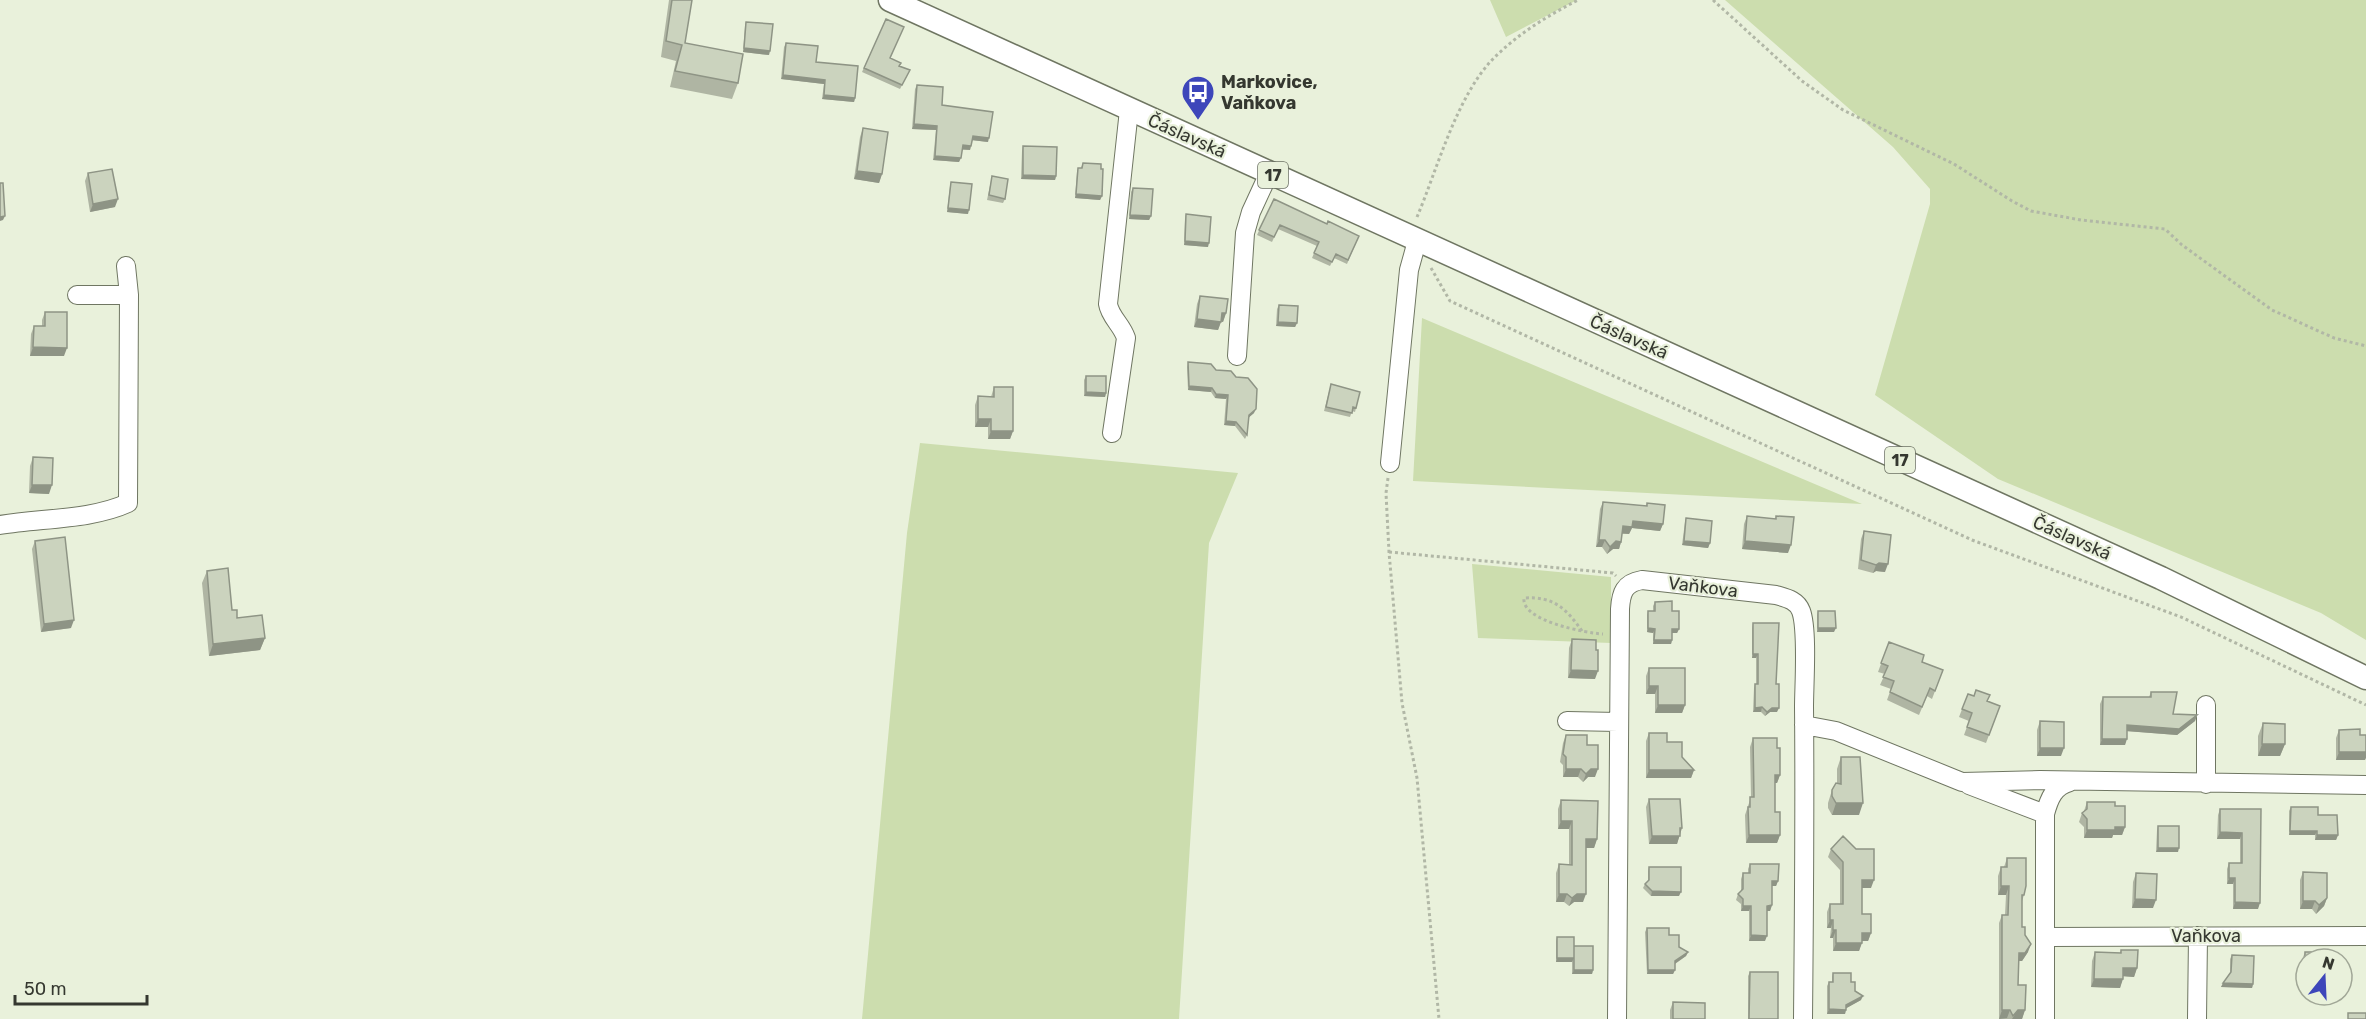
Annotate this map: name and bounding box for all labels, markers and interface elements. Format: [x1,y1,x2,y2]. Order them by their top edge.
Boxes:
place label: Markovice, Vaňkova [1221,71,1318,114]
bus stop icon: Markovice, Vaňkova [1180,74,1216,121]
street label: Čáslavská [1145,109,1229,163]
road number: 17 [1258,162,1288,188]
street label: Čáslavská [1587,310,1671,364]
road number: 17 [1885,447,1915,473]
street label: Čáslavská [2030,511,2114,565]
street label: Vaňkova [1667,572,1739,602]
street label: Vaňkova [2171,925,2241,947]
north arrow [2294,947,2354,1007]
text: N [2320,952,2337,974]
scale bar [15,968,147,1006]
text: 50 m [24,978,67,1000]

